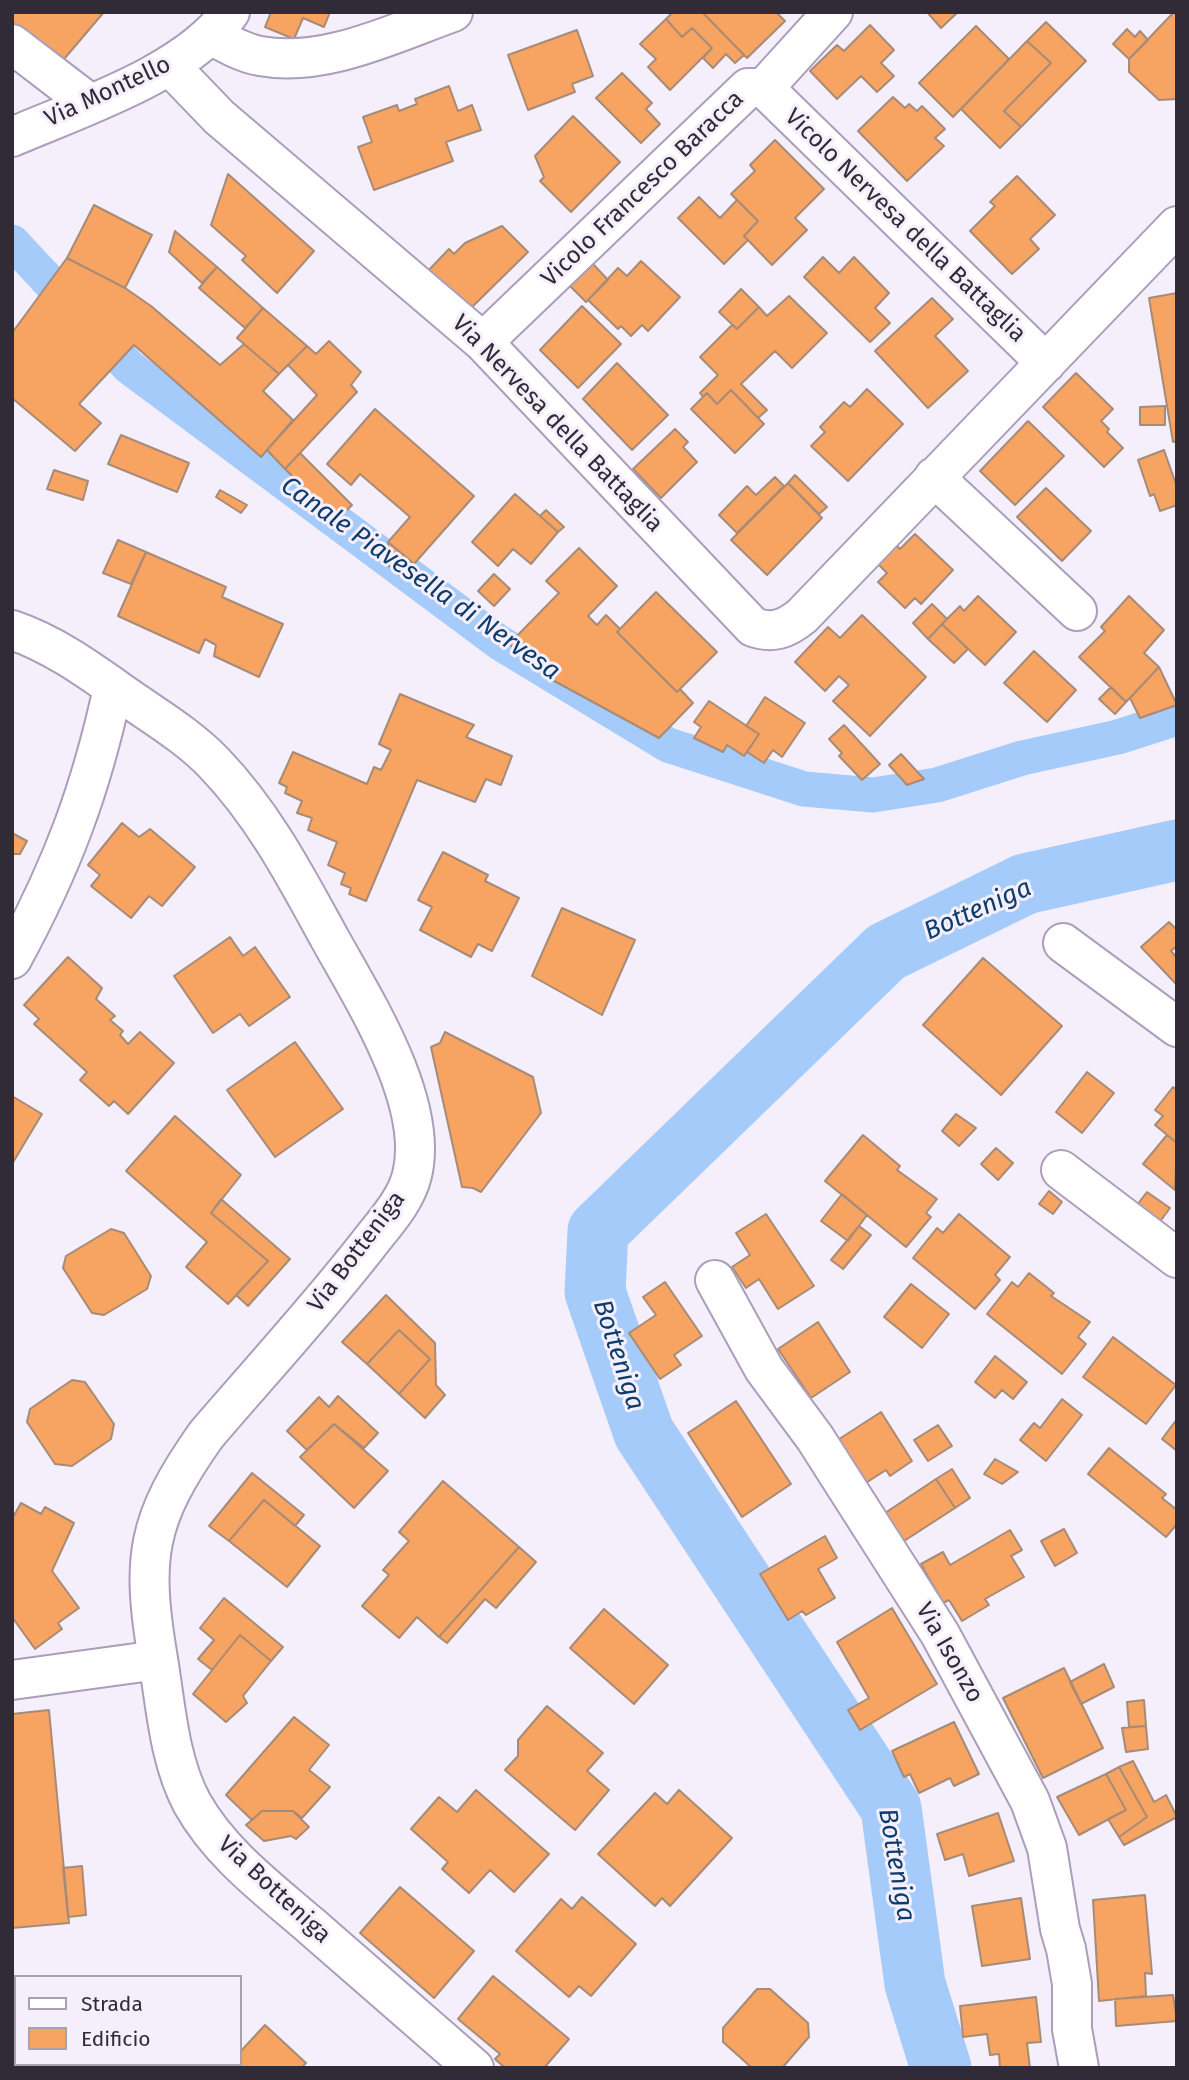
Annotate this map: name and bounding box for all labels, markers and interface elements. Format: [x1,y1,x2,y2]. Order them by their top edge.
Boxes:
street label: Via Montello [40,50,176,134]
street label: Vicolo Francesco Baracca [536,85,750,293]
street label: Vicolo Nervesa della Battaglia [778,103,1032,349]
street label: Via Nervesa della Battaglia [446,309,668,539]
water label: Canale Piavesella di Nervesa [274,471,566,687]
water label: Botteniga [919,873,1037,947]
street label: Via Botteniga [302,1186,412,1318]
water label: Botteniga [586,1296,650,1414]
street label: Via Isonzo [909,1598,989,1708]
water label: Botteniga [871,1806,921,1924]
street label: Via Botteniga [211,1830,337,1950]
legend [14,1975,242,2066]
text: Strada [81,1991,143,2017]
text: Edificio [81,2026,151,2052]

